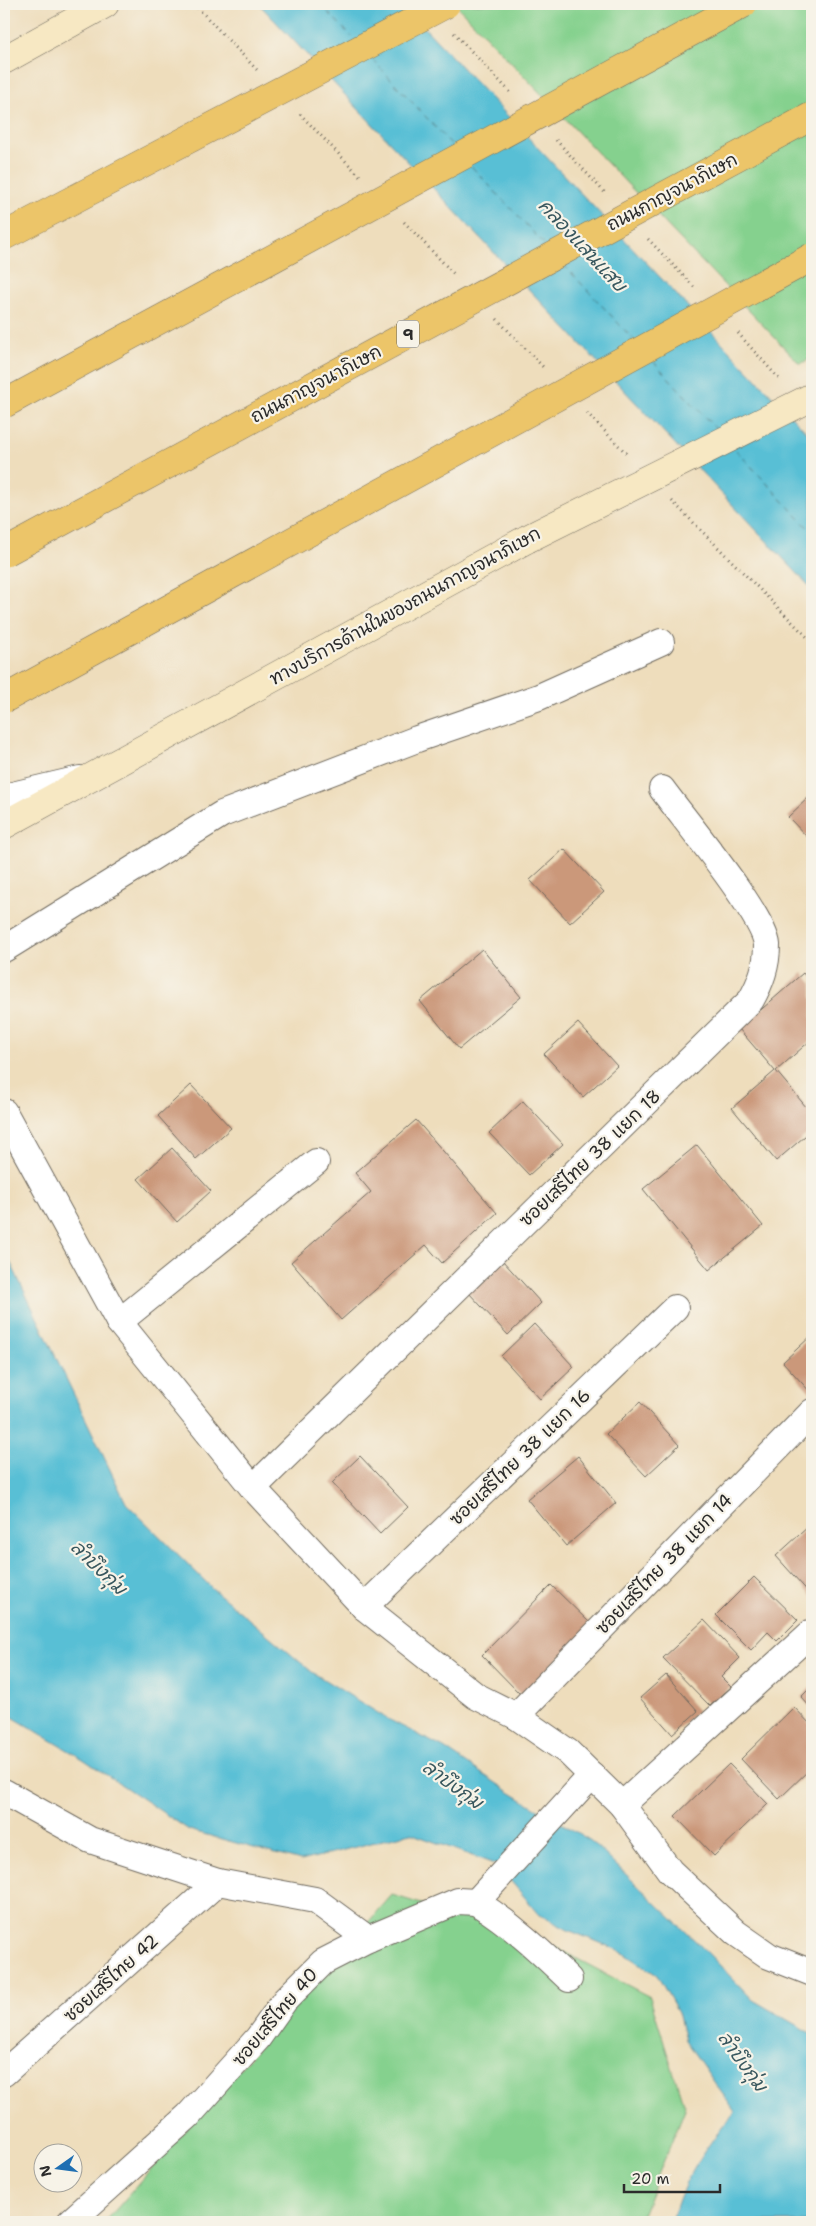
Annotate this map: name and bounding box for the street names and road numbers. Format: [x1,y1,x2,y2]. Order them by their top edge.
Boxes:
street label: ถนนกาญจนาภิเษก [602,147,742,237]
road number: 9 [397,320,419,348]
street label: ถนนกาญจนาภิเษก [246,339,386,429]
street label: ทางบริการด้านในของถนนกาญจนาภิเษก [265,520,545,691]
street label: ซอยเสรีไทย 38 แยก 18 [513,1083,666,1232]
street label: ซอยเสรีไทย 38 แยก 16 [444,1383,596,1531]
street label: ซอยเสรีไทย 38 แยก 14 [590,1488,738,1640]
street label: ซอยเสรีไทย 42 [58,1928,164,2027]
street label: ซอยเสรีไทย 40 [226,1962,323,2071]

